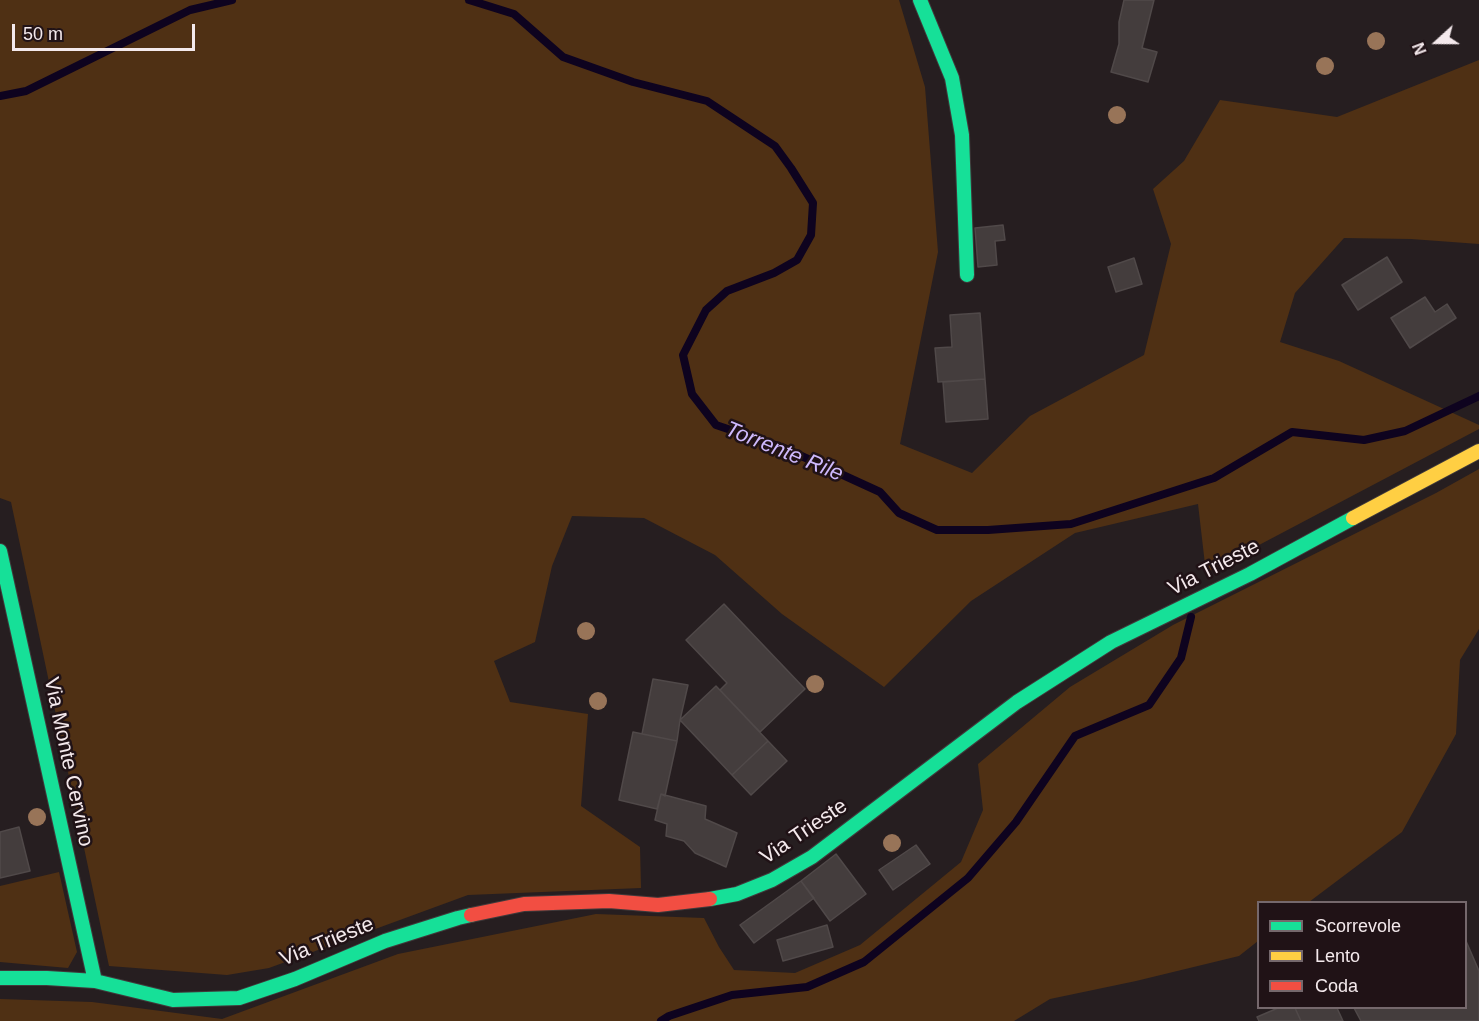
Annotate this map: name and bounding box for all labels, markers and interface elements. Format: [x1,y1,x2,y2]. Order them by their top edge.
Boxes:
scale bar [15,12,198,50]
north arrow [1407,12,1467,72]
text: 50 m [23,24,63,44]
text: N [1410,40,1430,57]
water label: Torrente Rile [721,416,847,488]
street label: Via Trieste [1164,534,1264,602]
street label: Via Monte Cervino [38,675,98,849]
street label: Via Trieste [756,794,852,870]
legend [1257,901,1467,1009]
street label: Via Trieste [276,912,378,972]
text: Scorrevole [1315,916,1401,936]
text: Lento [1315,946,1360,966]
text: Coda [1315,976,1358,996]

